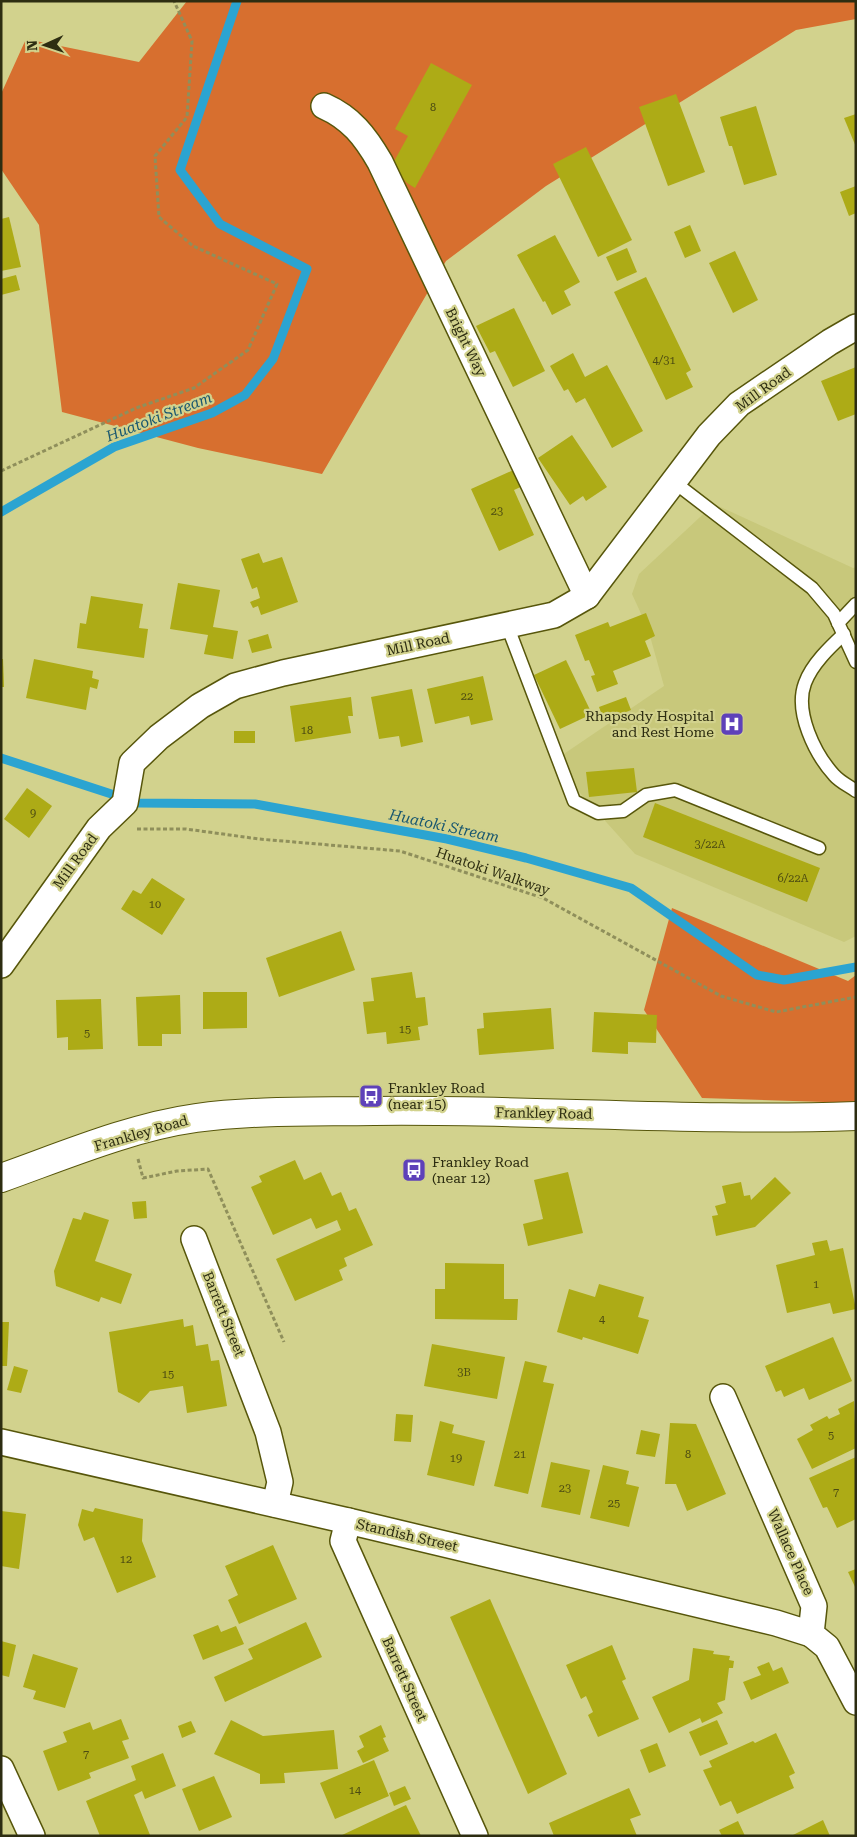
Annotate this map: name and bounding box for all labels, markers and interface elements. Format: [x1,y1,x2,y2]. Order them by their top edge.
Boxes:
north arrow [20,20,70,70]
text: N [24,40,40,51]
house number: 8 [430,101,436,114]
street label: Bright Way [442,305,490,380]
house number: 4/31 [652,354,676,367]
street label: Mill Road [732,364,794,414]
water label: Huatoki Stream [103,389,215,446]
house number: 23 [491,505,503,518]
street label: Mill Road [385,629,451,659]
house number: 22 [461,690,473,703]
place label: Rhapsody Hospital and Rest Home [585,708,715,740]
hospital icon: Rhapsody Hospital and Rest Home [719,711,745,737]
house number: 18 [301,724,313,737]
water label: Huatoki Stream [386,805,501,846]
house number: 9 [30,807,36,820]
street label: Mill Road [50,830,100,892]
house number: 3/22A [695,838,726,851]
street label: Huatoki Walkway [434,844,553,898]
house number: 6/22A [778,872,809,885]
house number: 10 [149,898,161,911]
house number: 15 [399,1023,411,1036]
house number: 5 [84,1027,90,1040]
place label: Frankley Road (near 15) [388,1080,485,1112]
bus stop icon: Frankley Road (near 15) [358,1083,384,1109]
street label: Frankley Road [495,1104,593,1122]
street label: Frankley Road [92,1112,190,1154]
place label: Frankley Road (near 12) [432,1154,529,1186]
bus stop icon: Frankley Road (near 12) [401,1157,427,1183]
street label: Barrett Street [200,1269,248,1359]
house number: 1 [813,1278,819,1291]
house number: 4 [599,1313,606,1326]
house number: 3B [457,1366,471,1379]
house number: 15 [162,1368,174,1381]
house number: 5 [828,1429,834,1442]
house number: 21 [514,1448,526,1461]
house number: 8 [685,1448,691,1461]
house number: 19 [450,1452,462,1465]
house number: 23 [559,1482,571,1495]
house number: 7 [833,1486,839,1499]
house number: 25 [608,1497,620,1510]
street label: Wallace Place [765,1506,817,1598]
street label: Standish Street [355,1516,459,1554]
house number: 12 [120,1553,132,1566]
street label: Barrett Street [379,1635,431,1723]
house number: 7 [83,1748,89,1761]
house number: 14 [349,1784,362,1797]

